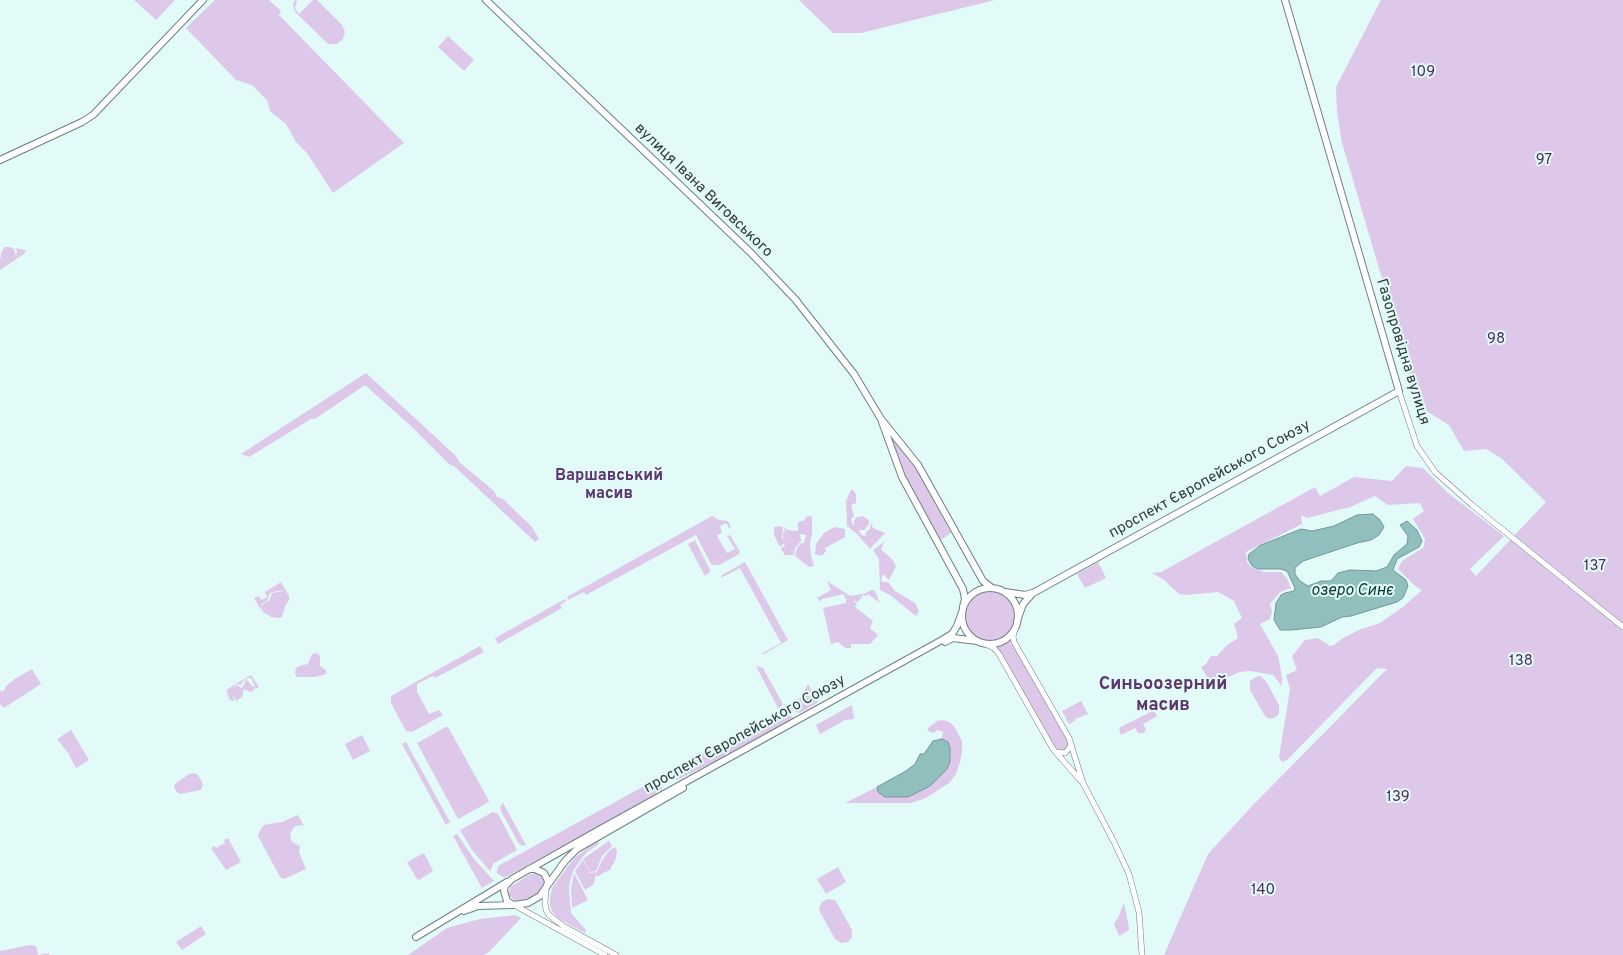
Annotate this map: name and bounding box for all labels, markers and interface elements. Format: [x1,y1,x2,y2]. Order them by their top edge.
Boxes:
park label: 109 [1411,64,1435,82]
street label: вулиця Івана Виговського [630,120,776,262]
park label: 97 [1536,152,1552,170]
street label: Газопровідна вулиця [1371,277,1433,427]
park label: 98 [1487,331,1505,349]
street label: проспект Європейського Союзу [1106,417,1314,543]
district label: Варшавський масив [555,467,663,505]
park label: 137 [1584,558,1606,576]
water label: озеро Синє [1311,582,1393,602]
park label: 138 [1509,653,1533,671]
street label: проспект Європейського Союзу [641,672,849,798]
district label: Синьоозерний масив [1099,674,1227,716]
park label: 139 [1386,789,1410,807]
park label: 140 [1251,882,1275,900]

